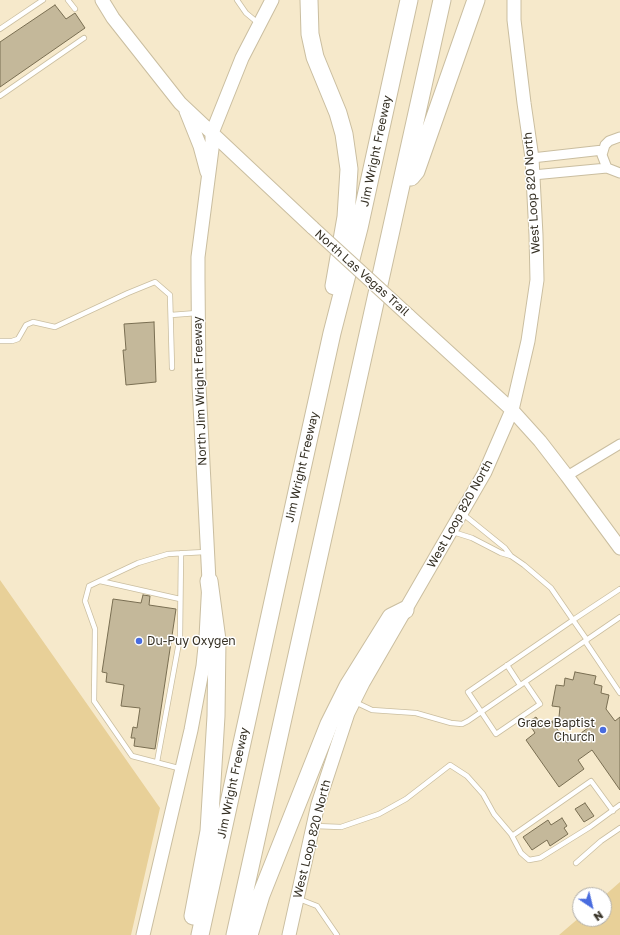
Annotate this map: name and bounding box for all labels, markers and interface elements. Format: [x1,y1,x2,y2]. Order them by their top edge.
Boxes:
street label: Jim Wright Freeway [357,94,395,208]
street label: West Loop 820 North [521,132,543,254]
street label: North Las Vegas Trail [312,227,412,319]
street label: North Jim Wright Freeway [190,316,210,466]
street label: Jim Wright Freeway [282,410,322,524]
street label: West Loop 820 North [424,457,496,571]
place label: Du-Puy Oxygen [147,634,236,648]
marker: Du-Puy Oxygen [134,636,144,646]
place label: Grace Baptist Church [517,716,595,744]
marker: Grace Baptist Church [598,725,608,735]
street label: Jim Wright Freeway [214,726,252,840]
street label: West Loop 820 North [290,778,334,900]
north arrow [572,887,612,927]
text: N [591,909,606,924]

